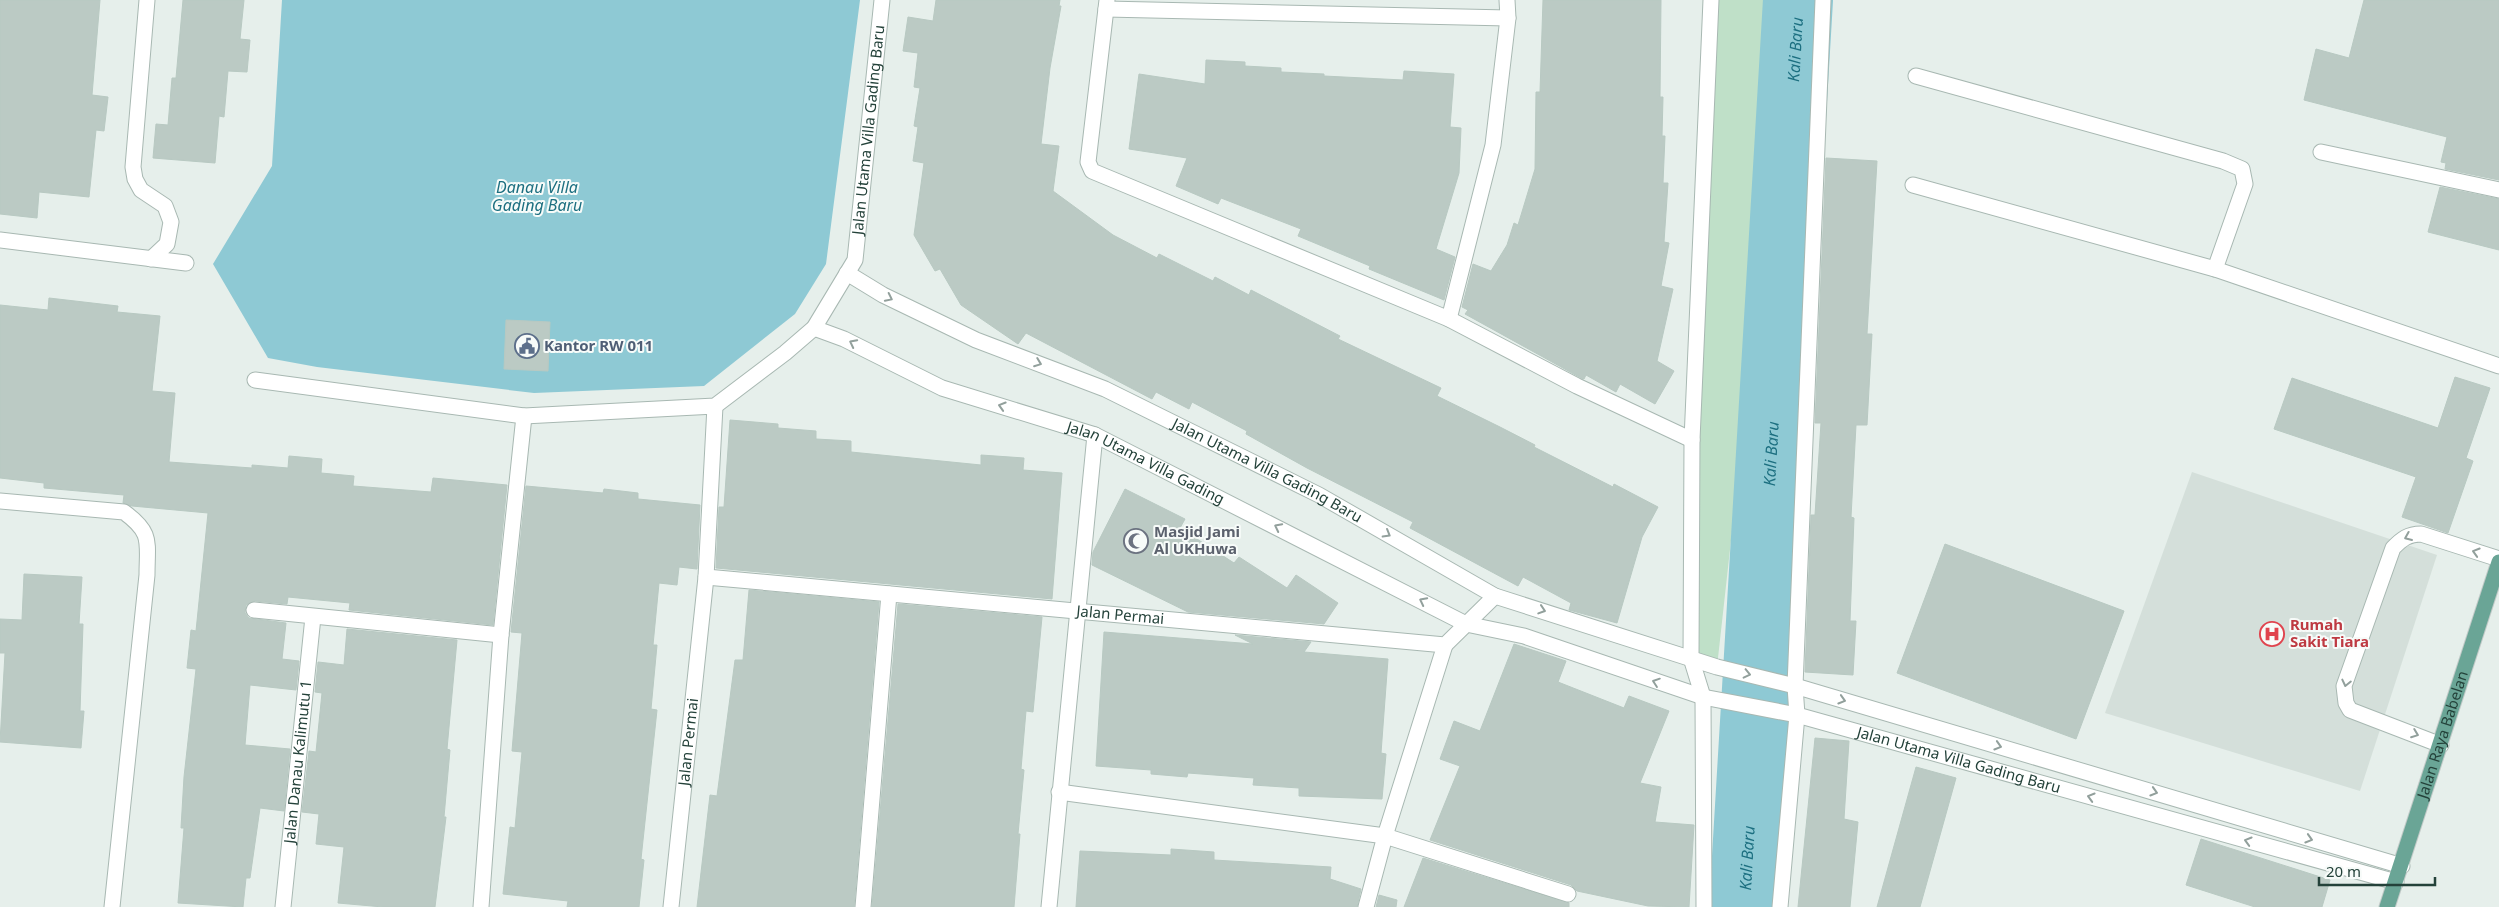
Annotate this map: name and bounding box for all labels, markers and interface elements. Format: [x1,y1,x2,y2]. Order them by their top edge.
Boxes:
water label: Kali Baru [1782,16,1808,83]
street label: Jalan Utama Villa Gading Baru [846,24,888,238]
water label: Danau Villa Gading Baru [492,176,582,216]
one-way arrow [884,292,893,302]
public building icon: Kantor RW 011 [514,333,540,359]
place label: Kantor RW 011 [544,335,653,355]
one-way arrow [849,339,858,350]
one-way arrow [1033,357,1041,367]
one-way arrow [999,402,1007,412]
street label: Jalan Utama Villa Gading Baru [1167,412,1366,527]
street label: Jalan Utama Villa Gading [1063,415,1228,508]
water label: Kali Baru [1758,421,1784,487]
place label: Masjid Jami Al UKHuwa [1154,521,1240,558]
one-way arrow [1275,524,1284,534]
mosque icon: Masjid Jami Al UKHuwa [1123,528,1149,554]
one-way arrow [1382,528,1391,538]
one-way arrow [2404,531,2413,542]
one-way arrow [2473,547,2481,557]
one-way arrow [1419,597,1428,607]
street label: Jalan Permai [1074,600,1165,628]
one-way arrow [1537,605,1545,615]
place label: Rumah Sakit Tiara [2290,614,2369,651]
hospital icon: Rumah Sakit Tiara [2259,621,2285,647]
one-way arrow [1742,668,1751,679]
street label: Jalan Raya Babelan [2411,668,2472,803]
one-way arrow [1653,677,1661,687]
street label: Jalan Danau Kalimutu 1 [278,679,315,846]
one-way arrow [2341,679,2352,688]
one-way arrow [1838,694,1846,704]
street label: Jalan Permai [673,697,702,789]
street label: Jalan Utama Villa Gading Baru [1853,721,2063,797]
one-way arrow [2410,728,2418,738]
one-way arrow [1993,740,2002,750]
one-way arrow [2149,787,2157,797]
one-way arrow [2087,792,2096,803]
water label: Kali Baru [1734,825,1760,891]
one-way arrow [2305,833,2313,843]
one-way arrow [2244,836,2252,846]
scale bar [2319,854,2435,886]
text: 20 m [2326,861,2361,881]

